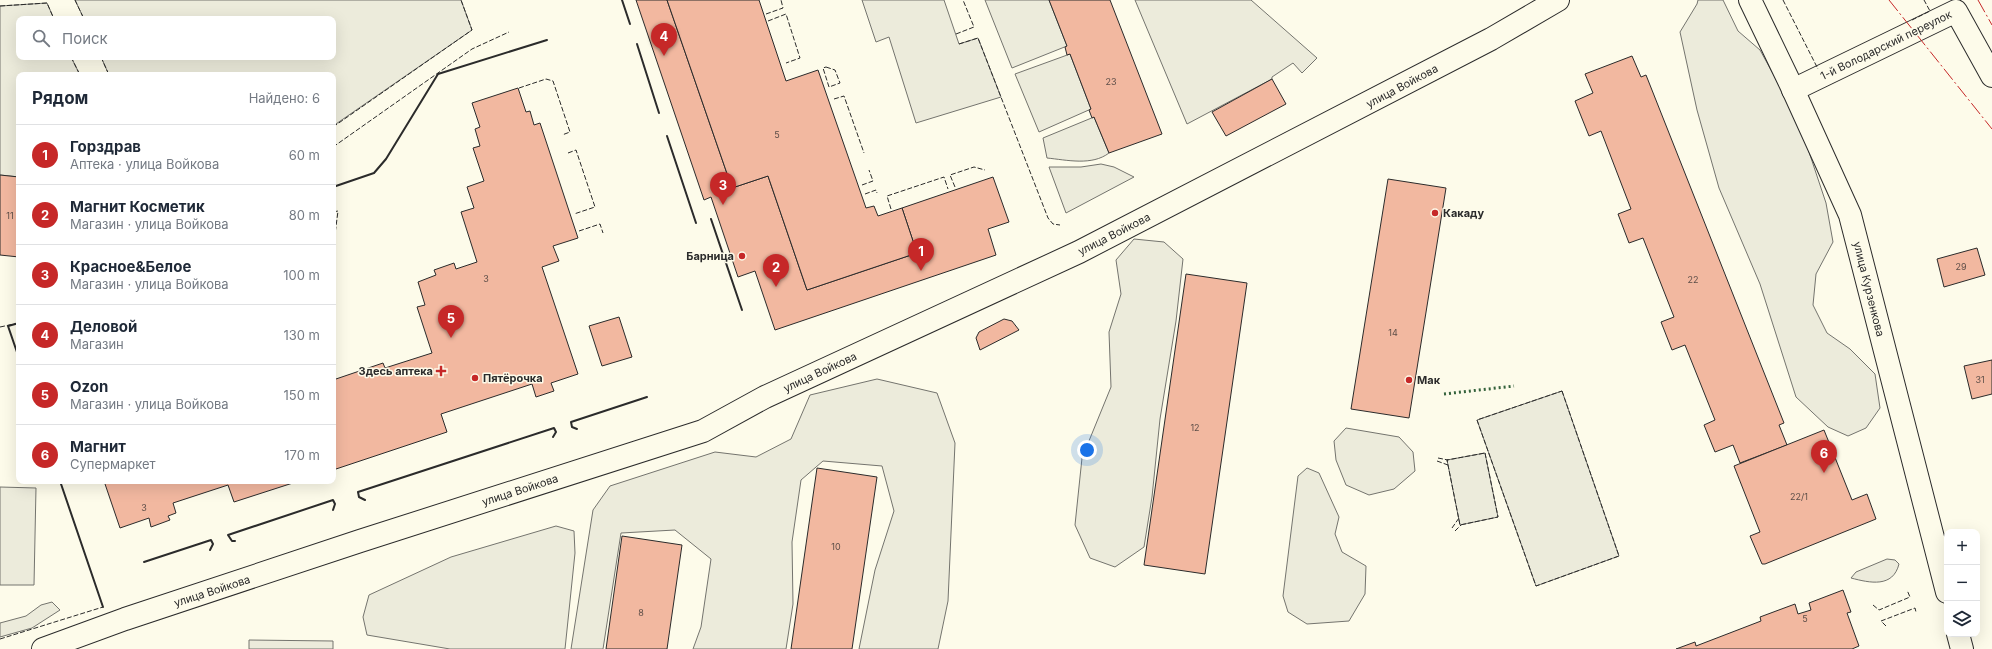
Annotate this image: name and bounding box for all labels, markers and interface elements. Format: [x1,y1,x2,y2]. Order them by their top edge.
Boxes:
street label: 1-й Володарский переулок [1818,7,1954,83]
search box [16,16,336,60]
pin: 4 [651,23,677,56]
icon: search [30,27,52,49]
text: Поиск [62,29,108,48]
street label: улица Войкова [1364,61,1440,111]
house number: 23 [1105,76,1117,87]
text: Рядом [32,88,88,108]
text: Найдено: 6 [249,90,320,106]
house number: 5 [774,129,780,140]
text: Горздрав [70,137,141,156]
text: 1 [42,147,48,163]
text: 60 m [289,147,320,163]
text: Аптека · улица Войкова [70,156,219,172]
pin: 3 [710,172,736,205]
text: Магнит Косметик [70,197,205,216]
place label: Какаду [1443,206,1484,220]
text: 2 [41,207,49,223]
text: 80 m [289,207,320,223]
marker: Какаду [1430,208,1440,218]
house number: 11 [6,210,14,221]
street label: улица Войкова [1075,210,1153,258]
text: Магазин · улица Войкова [70,216,229,232]
pin: 1 [908,238,934,271]
street label: улица Курзенкова [1850,240,1888,338]
place label: Барница [686,249,734,263]
marker: Барница [737,251,747,261]
pin: 2 [763,254,789,287]
text: Красное&Белое [70,257,191,276]
house number: 29 [1955,261,1967,272]
text: 3 [41,267,49,283]
text: 100 m [283,267,320,283]
house number: 3 [483,273,489,284]
house number: 22 [1688,274,1698,285]
text: Магазин · улица Войкова [70,276,229,292]
pin: 5 [438,305,464,338]
text: Деловой [70,317,137,336]
text: 4 [41,327,49,343]
text: 130 m [283,327,320,343]
house number: 14 [1388,327,1398,338]
text: Магазин [70,336,124,352]
street label: улица Войкова [781,349,859,395]
place label: Здесь аптека [359,364,433,378]
marker: Здесь аптека [436,366,446,376]
place label: Пятёрочка [483,371,543,385]
marker: Пятёрочка [470,373,480,383]
place label: Мак [1417,373,1441,387]
house number: 31 [1975,374,1985,385]
marker: Мак [1404,375,1414,385]
text: Ozon [70,377,108,396]
text: 5 [41,387,49,403]
text: 150 m [284,387,320,403]
text: Магазин · улица Войкова [70,396,229,412]
house number: 12 [1190,422,1200,433]
text: Магнит [70,437,126,456]
your location [1077,440,1097,460]
pin: 6 [1811,440,1837,473]
text: 6 [41,447,49,463]
text: 170 m [284,447,320,463]
text: Супермаркет [70,456,156,472]
street label: улица Войкова [480,471,560,509]
house number: 22/1 [1790,491,1808,502]
house number: 3 [141,502,147,513]
map controls [1944,529,1980,637]
button: + [1944,529,1980,565]
house number: 10 [831,541,841,552]
button: − [1944,565,1980,601]
street label: улица Войкова [172,572,252,610]
button: layers [1944,601,1980,637]
house number: 8 [638,607,644,618]
house number: 5 [1802,613,1808,624]

